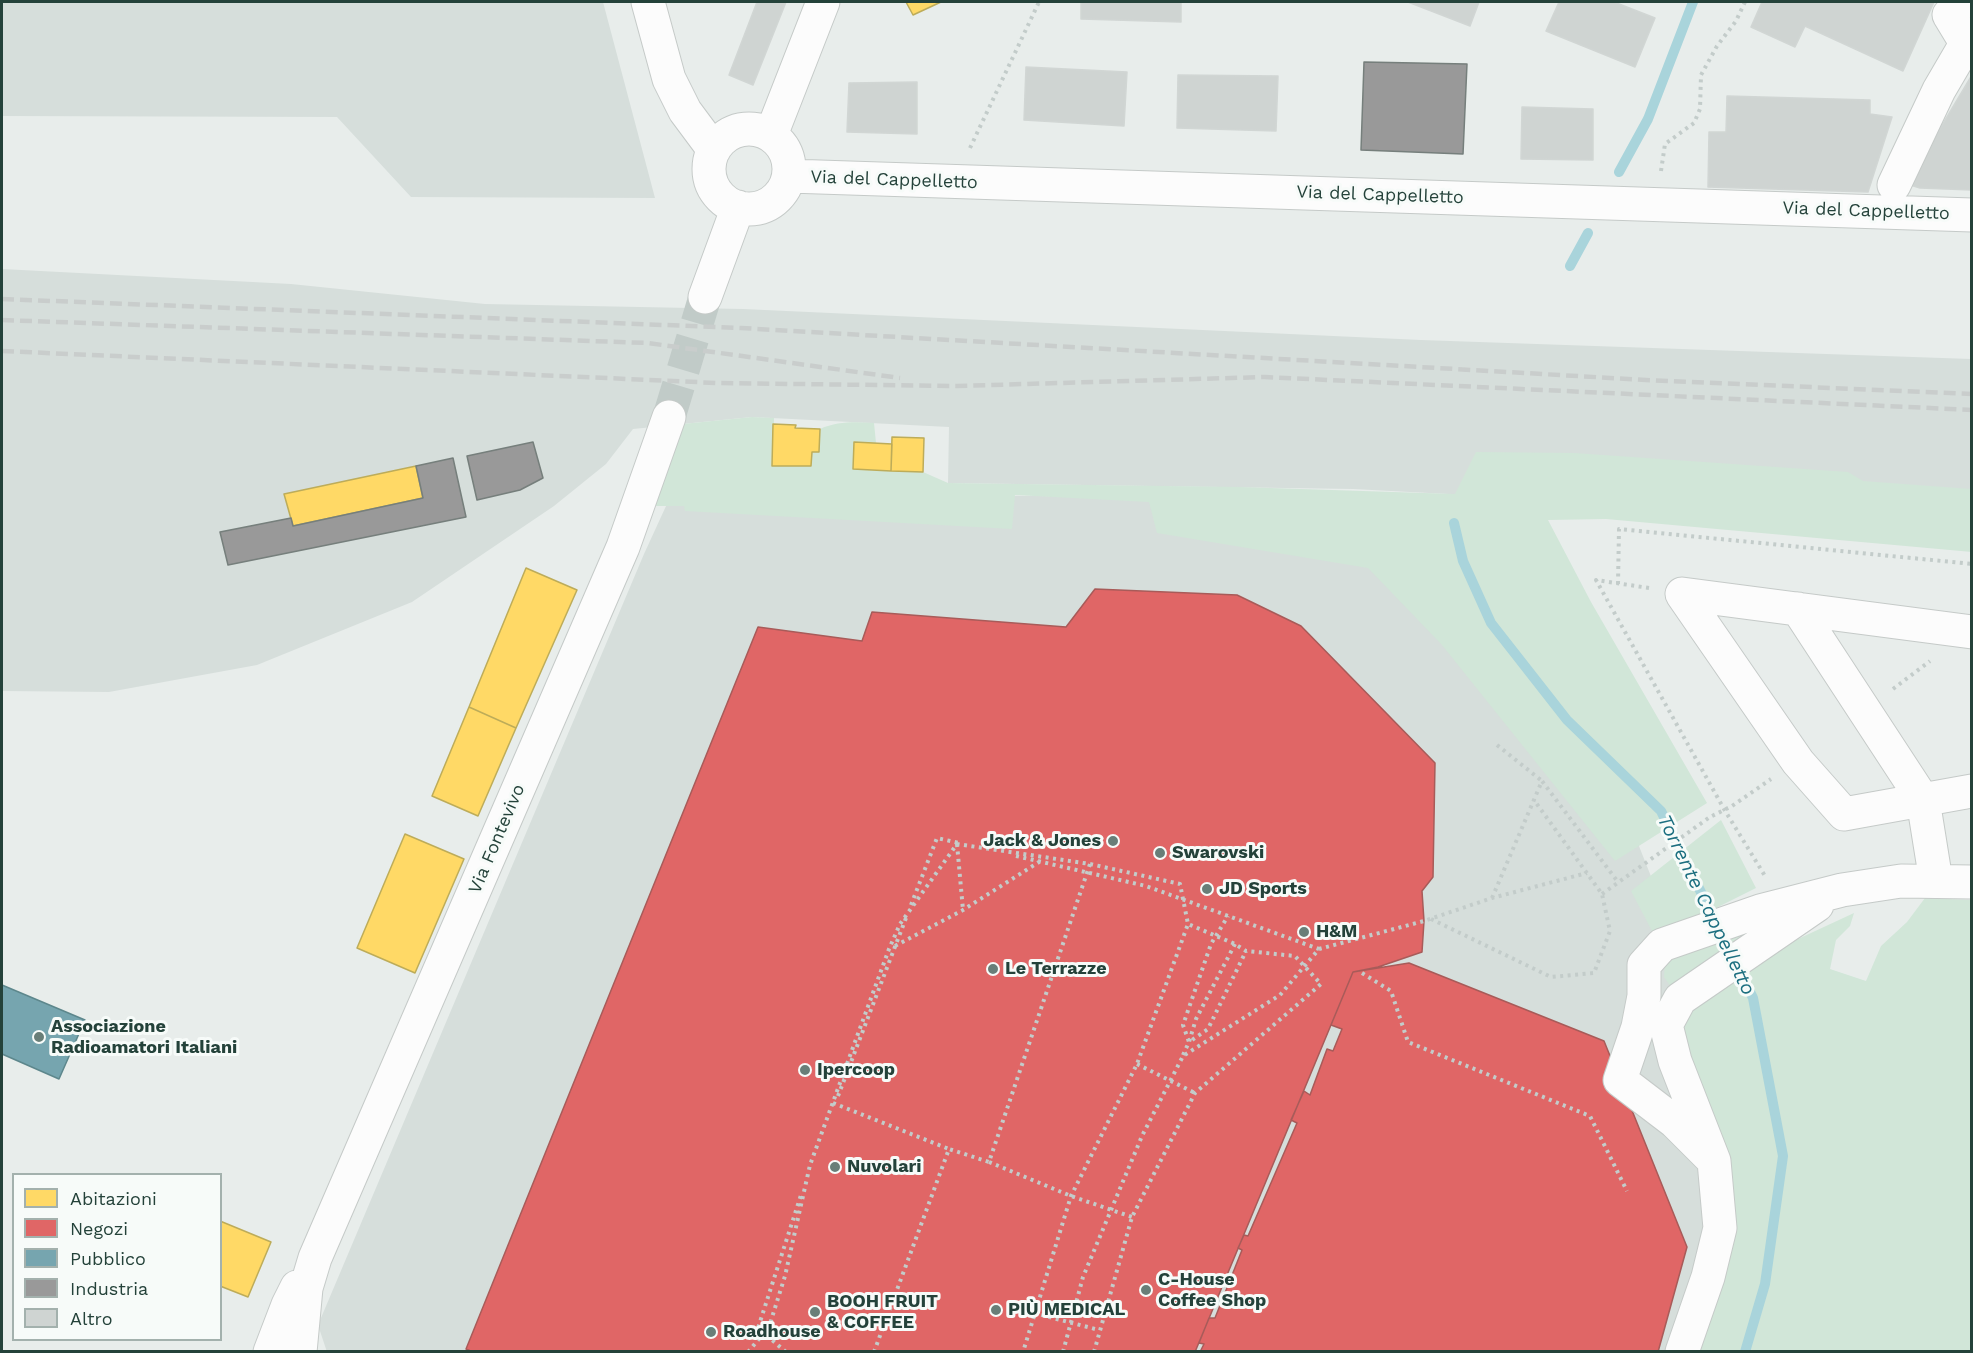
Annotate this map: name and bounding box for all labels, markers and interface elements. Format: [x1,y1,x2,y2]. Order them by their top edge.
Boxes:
street label: Via del Cappelletto [810,166,978,194]
street label: Via del Cappelletto [1296,181,1464,209]
street label: Via del Cappelletto [1782,197,1950,225]
street label: Via Fontevivo [464,781,530,897]
water label: Torrente Cappelletto [1652,811,1760,999]
place label: Jack & Jones [983,830,1101,852]
marker: Jack & Jones [1106,834,1120,848]
place label: Swarovski [1172,842,1264,864]
marker: Swarovski [1153,846,1167,860]
place label: JD Sports [1219,878,1307,900]
marker: JD Sports [1200,882,1214,896]
place label: H&M [1316,921,1357,943]
marker: H&M [1297,925,1311,939]
place label: Le Terrazze [1005,958,1107,980]
marker: Le Terrazze [986,962,1000,976]
place label: Associazione Radioamatori Italiani [51,1016,237,1058]
marker: Associazione Radioamatori Italiani [32,1030,46,1044]
place label: Ipercoop [817,1059,895,1081]
marker: Ipercoop [798,1063,812,1077]
place label: Nuvolari [847,1156,922,1178]
marker: Nuvolari [828,1160,842,1174]
legend [12,1173,222,1341]
text: Abitazioni [70,1188,157,1209]
text: Negozi [70,1218,128,1239]
text: Pubblico [70,1248,146,1269]
place label: C-House Coffee Shop [1158,1269,1266,1312]
text: Industria [70,1278,148,1299]
marker: C-House Coffee Shop [1139,1283,1153,1297]
place label: BOOH FRUIT & COFFEE [827,1291,938,1334]
place label: PIÙ MEDICAL [1008,1299,1125,1321]
marker: PIÙ MEDICAL [989,1303,1003,1317]
marker: BOOH FRUIT & COFFEE [808,1305,822,1319]
text: Altro [70,1308,112,1329]
place label: Roadhouse [723,1321,821,1343]
marker: Roadhouse [704,1325,718,1339]

